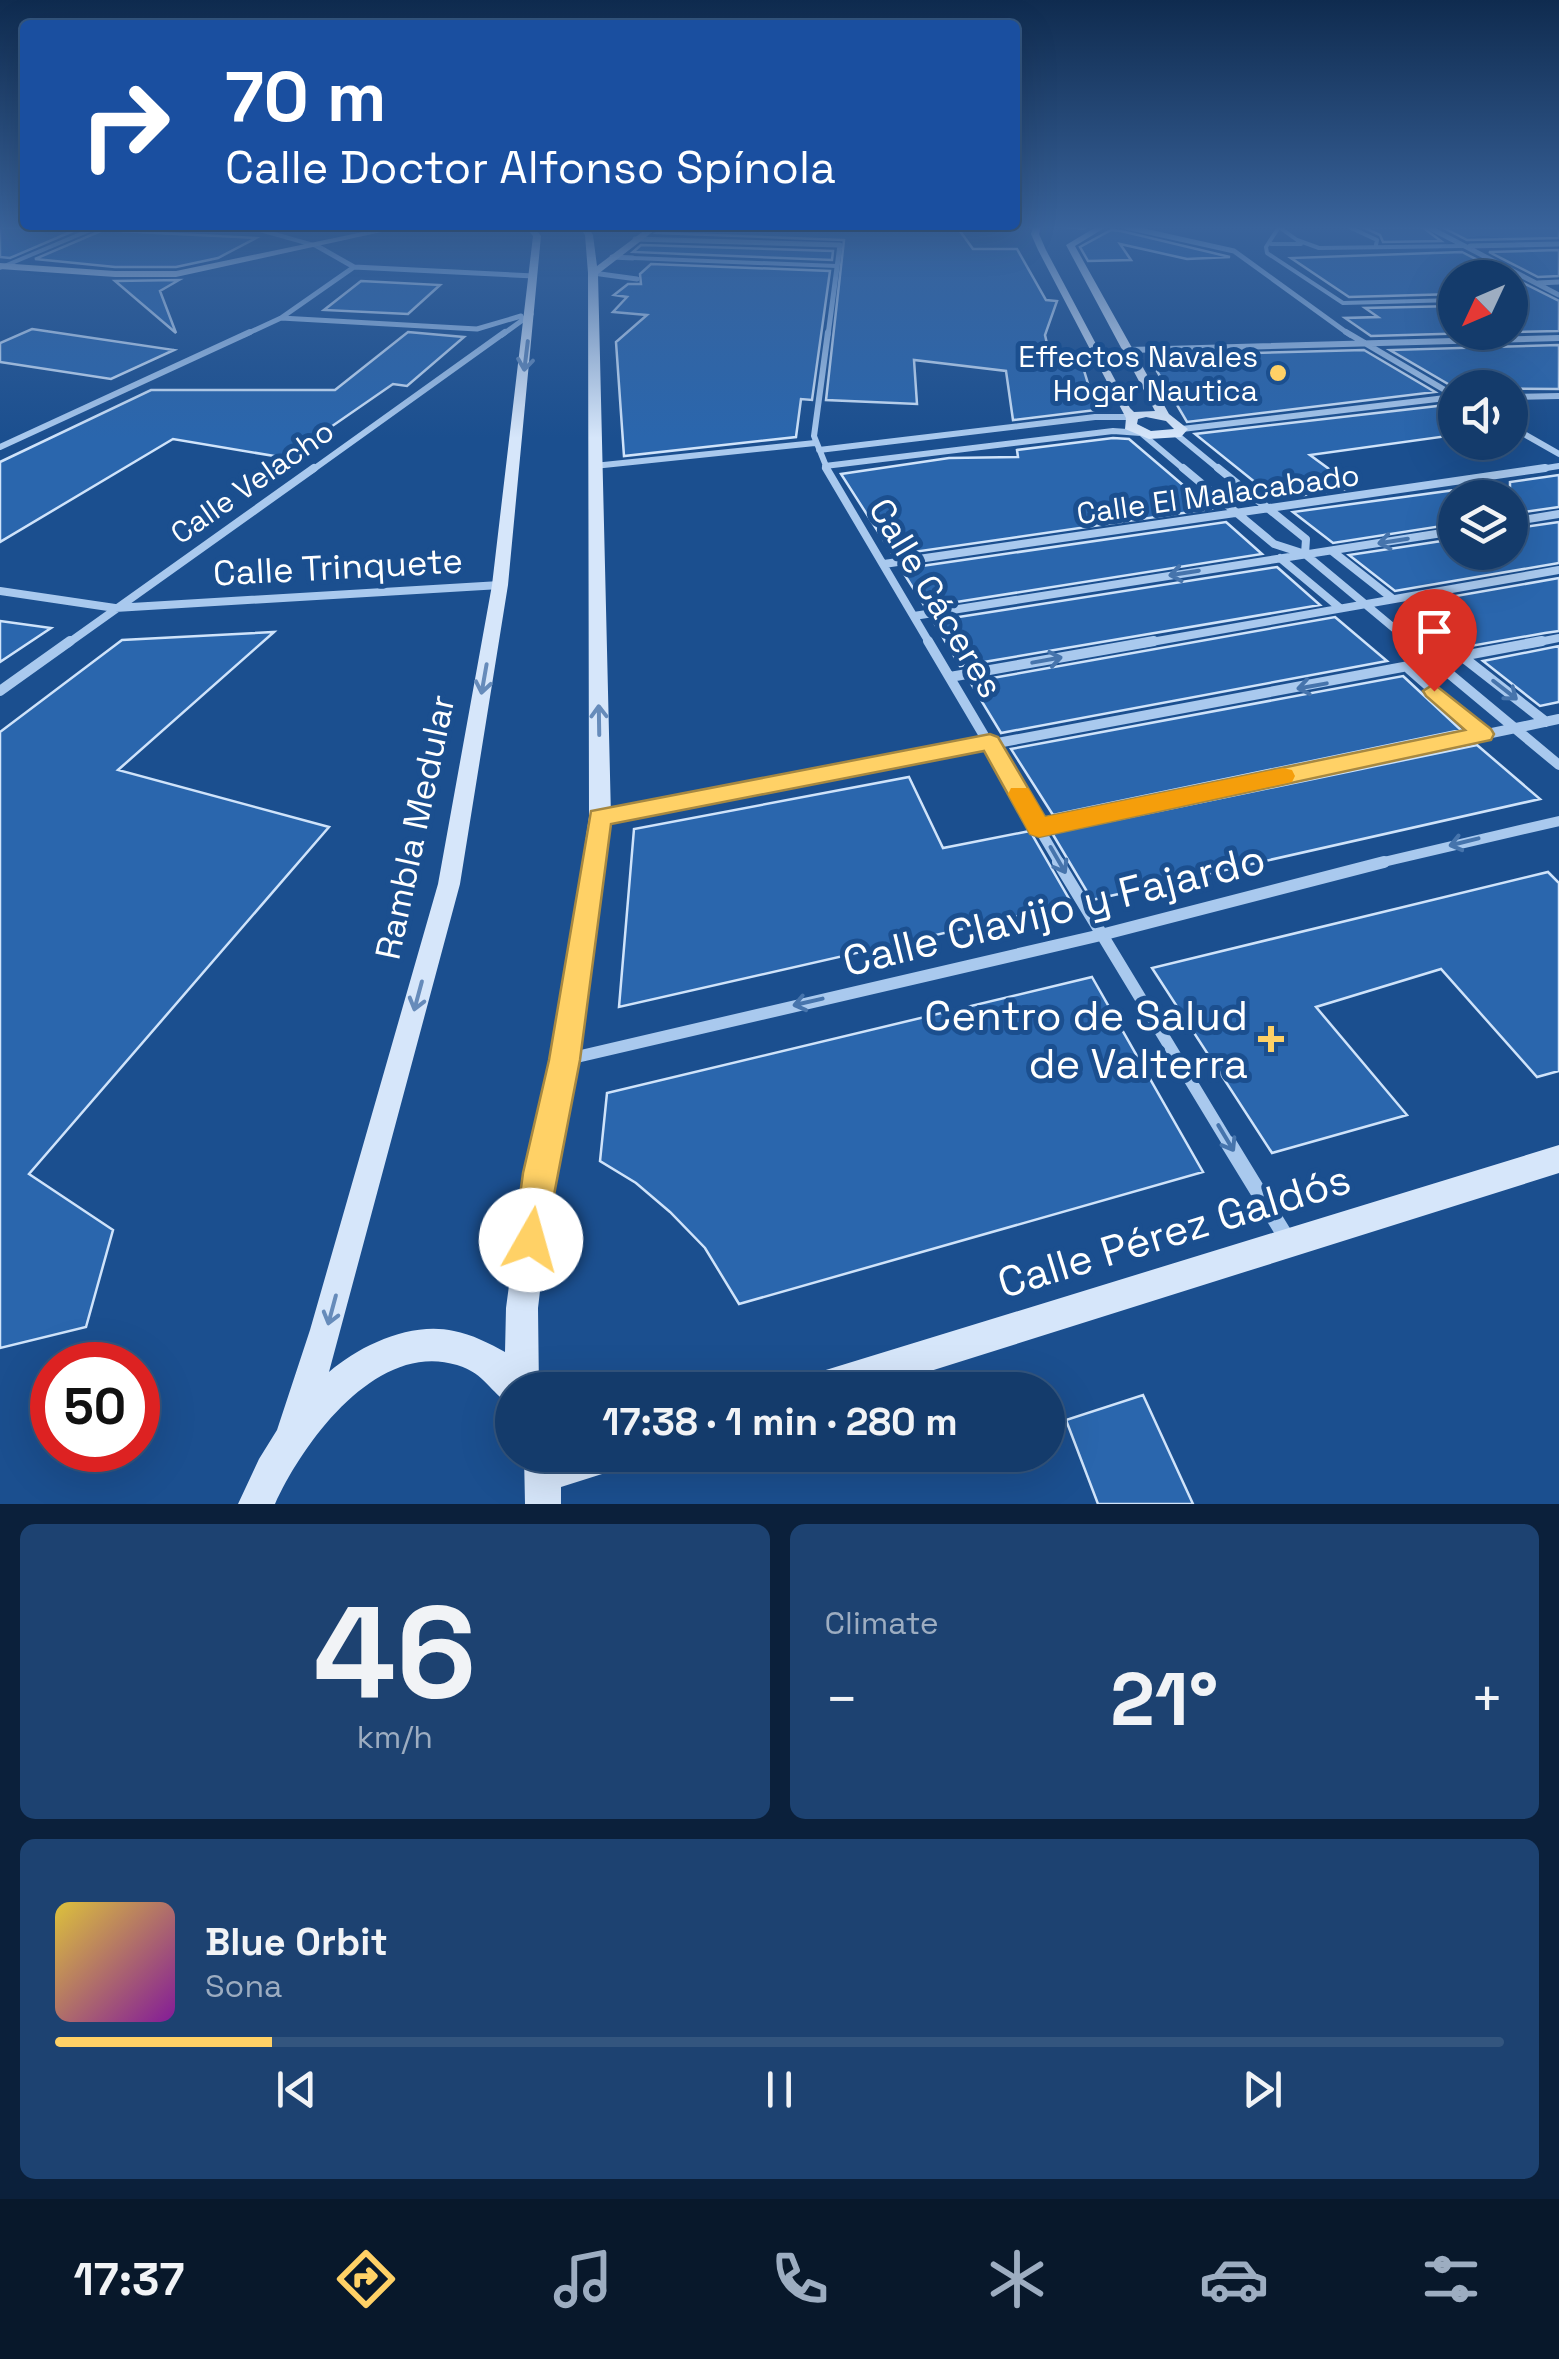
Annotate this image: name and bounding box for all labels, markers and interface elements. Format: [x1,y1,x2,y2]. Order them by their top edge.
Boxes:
text: 70 m [225,52,386,141]
icon: right [60,60,190,190]
text: Calle Doctor Alfonso Spínola [225,139,836,196]
north arrow [1438,260,1528,350]
map controls [1438,260,1528,570]
place label: Effectos Navales Hogar Nautica [1018,337,1258,410]
one-way arrow [517,340,535,372]
marker: Effectos Navales Hogar Nautica [1267,362,1289,384]
button: sound [1438,370,1528,460]
street label: Calle Velacho [163,411,341,553]
street label: Calle El Malacabado [1074,455,1362,533]
button: layers [1438,480,1528,570]
street label: Calle Cáceres [859,490,1013,706]
one-way arrow [1378,532,1410,551]
street label: Calle Trinquete [212,538,464,596]
one-way arrow [1168,565,1201,583]
pin [1392,589,1477,692]
icon: arrive [1407,604,1462,659]
one-way arrow [1030,650,1062,669]
one-way arrow [474,662,493,694]
one-way arrow [1297,677,1329,696]
one-way arrow [1491,679,1518,700]
street label: Rambla Medular [365,691,465,963]
one-way arrow [589,704,608,736]
street label: Calle Clavijo y Fajardo [837,832,1271,988]
one-way arrow [1449,833,1480,852]
one-way arrow [1048,845,1068,874]
one-way arrow [407,980,426,1011]
place label: Centro de Salud de Valterra [924,989,1248,1090]
one-way arrow [793,994,825,1012]
marker: Centro de Salud de Valterra [1258,1026,1284,1052]
one-way arrow [1215,1123,1236,1152]
street label: Calle Pérez Galdós [991,1152,1357,1310]
position arrow [479,1188,583,1292]
one-way arrow [321,1294,340,1325]
speed limit sign: 50 [30,1342,160,1472]
text: 17:38 · 1 min · 280 m [602,1398,958,1446]
text: 46 [313,1569,476,1735]
text: Climate [825,1603,939,1643]
text: 21° [1110,1651,1218,1747]
text: − [825,1664,859,1734]
text: + [1470,1664,1504,1734]
text: km/h [357,1717,433,1757]
text: Blue Orbit [205,1918,388,1966]
text: Sona [205,1966,282,2006]
icon: previous [269,2062,324,2117]
icon: pause [752,2062,807,2117]
icon: next [1235,2062,1290,2117]
icon: directions [331,2244,401,2314]
icon: music [548,2244,618,2314]
icon: phone [765,2244,835,2314]
icon: climate [982,2244,1052,2314]
icon: car [1199,2244,1269,2314]
icon: filters [1416,2244,1486,2314]
text: 17:37 [73,2251,184,2308]

